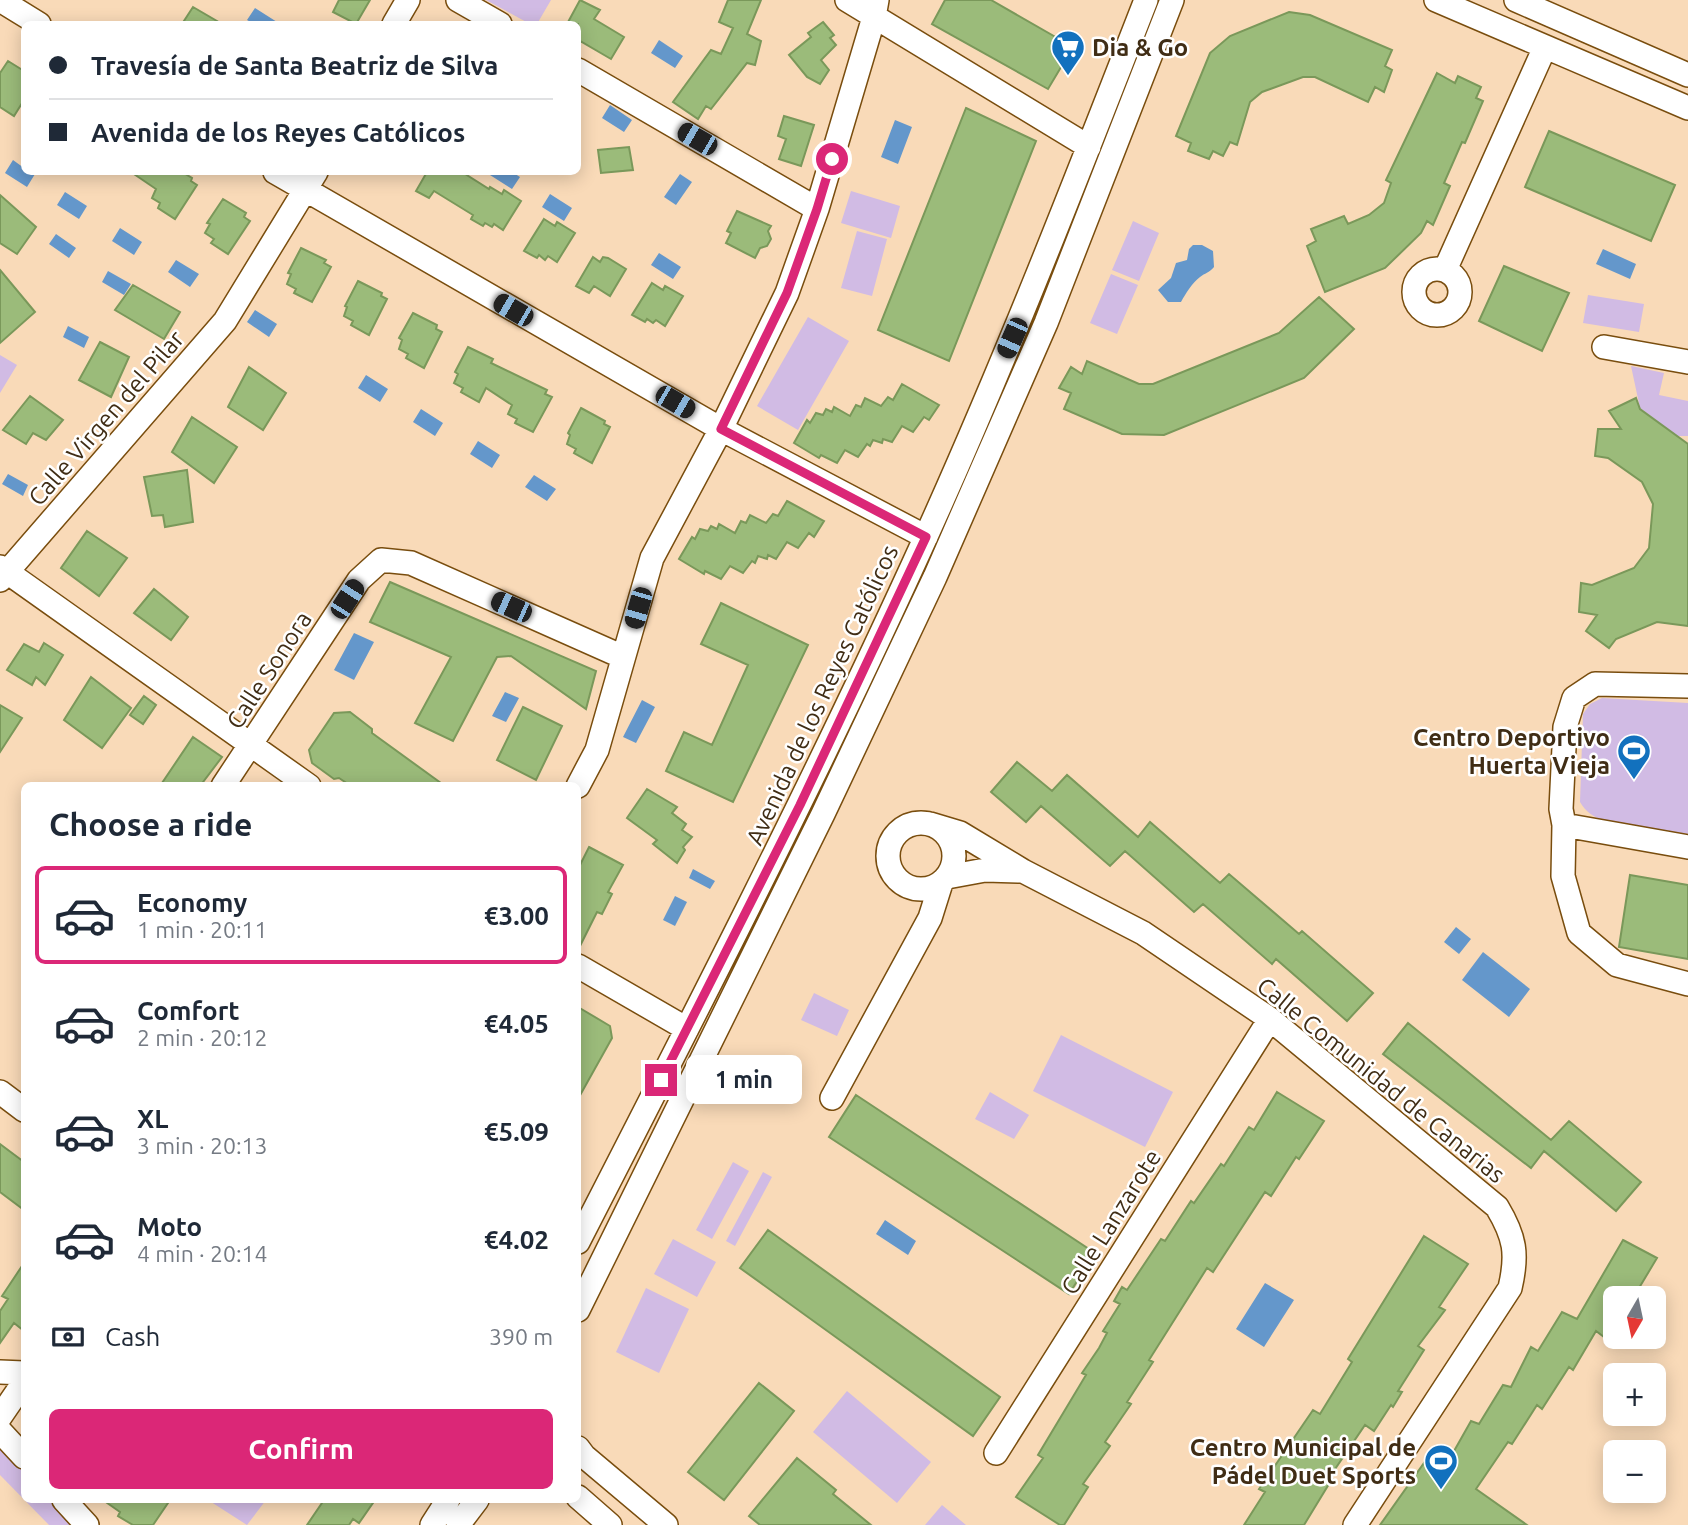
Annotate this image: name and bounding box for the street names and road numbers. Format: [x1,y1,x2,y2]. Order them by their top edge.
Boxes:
street label: Calle Virgen del Pilar [23,325,189,511]
street label: Avenida de los Reyes Católicos [741,541,903,849]
street label: Calle Sonora [221,606,317,734]
street label: Calle Comunidad de Canarias [1252,972,1510,1188]
street label: Calle Lanzarote [1056,1145,1166,1299]

